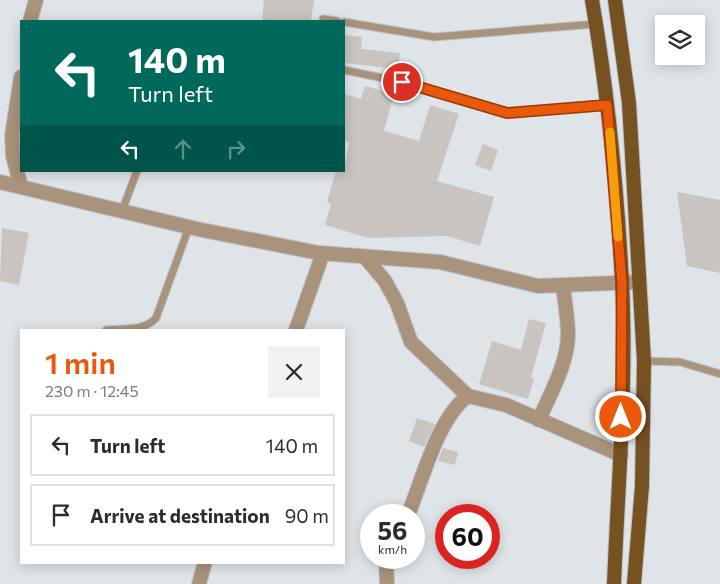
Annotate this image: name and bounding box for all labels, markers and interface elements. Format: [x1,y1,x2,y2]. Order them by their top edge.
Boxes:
map controls [655,15,705,65]
button: layers [655,15,705,65]
text: 140 m [128,37,226,80]
icon: left [45,40,110,105]
pin [381,61,423,103]
icon: arrive [388,68,416,96]
text: Turn left [128,80,213,107]
icon: left [116,135,144,163]
icon: ahead [169,135,197,163]
icon: right [222,135,250,163]
text: 1 min [45,343,116,380]
button: close [268,346,320,398]
text: 230 m · 12:45 [45,381,139,400]
position arrow [594,390,646,442]
icon: left [47,431,75,459]
text: Turn left [90,434,165,457]
text: 140 m [266,434,318,457]
icon: arrive [47,501,75,529]
text: Arrive at destination [90,504,270,527]
text: 90 m [285,504,329,527]
speed limit sign: 60 [435,504,500,569]
text: 56 [377,515,408,545]
text: km/h [378,542,407,556]

